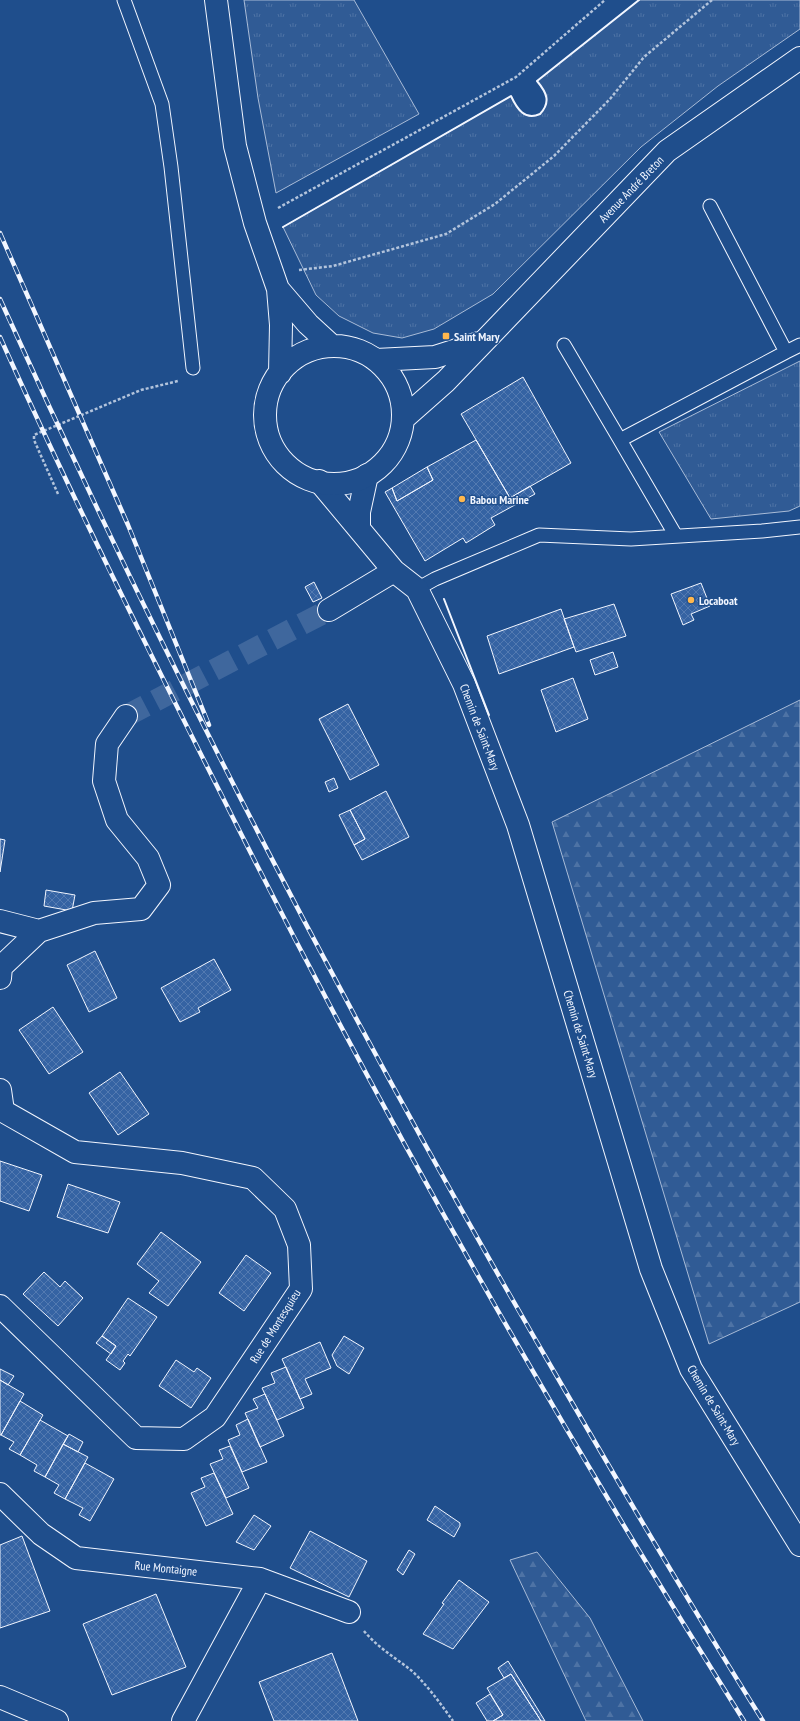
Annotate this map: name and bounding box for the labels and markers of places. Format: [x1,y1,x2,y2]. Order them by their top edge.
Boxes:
place label: Saint Mary [454,329,500,344]
marker: Saint Mary [441,331,451,341]
place label: Babou Marine [470,492,529,507]
marker: Babou Marine [457,494,467,504]
place label: Locaboat [699,593,738,608]
marker: Locaboat [686,595,696,605]

